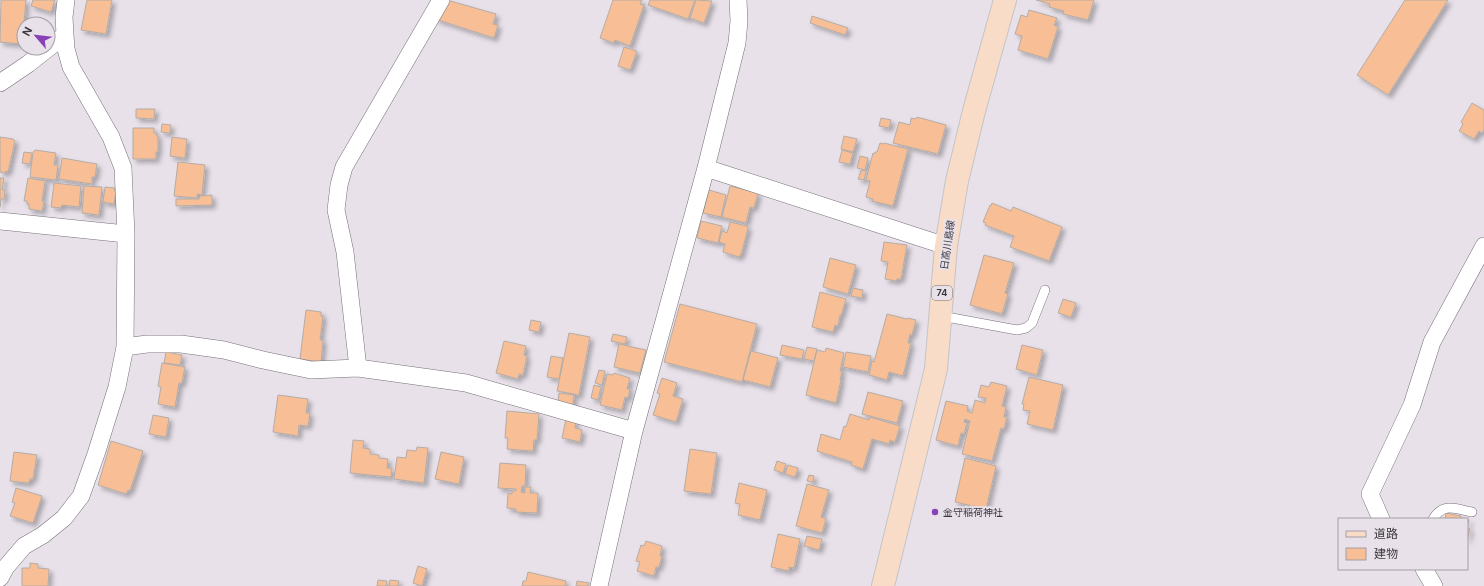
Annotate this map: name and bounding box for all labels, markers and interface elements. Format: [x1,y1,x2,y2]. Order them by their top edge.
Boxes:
north arrow [16,16,56,56]
text: N [19,24,35,38]
street label: 日高川島線 [938,219,956,271]
road number: 74 [932,286,952,300]
place label: 金守稲荷神社 [943,506,1003,518]
marker: 金守稲荷神社 [930,507,940,517]
legend [1338,518,1468,570]
text: 道路 [1374,526,1398,541]
text: 建物 [1374,546,1398,561]

